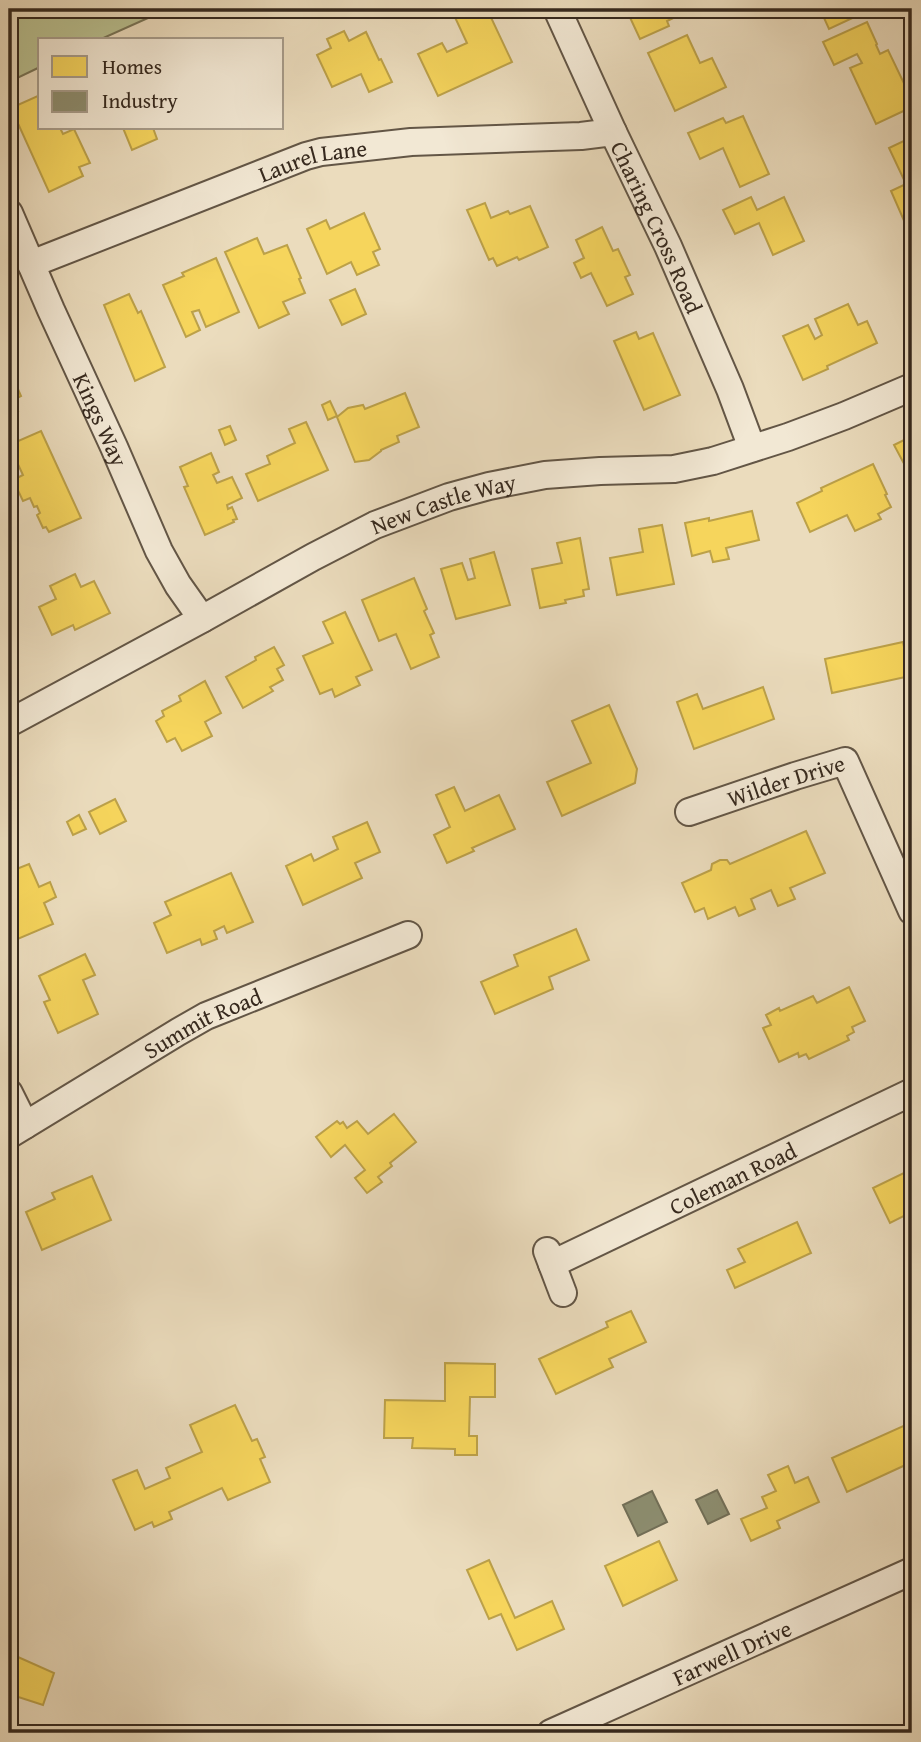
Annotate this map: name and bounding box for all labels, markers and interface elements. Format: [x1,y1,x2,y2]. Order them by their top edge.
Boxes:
legend [38,38,284,130]
text: Homes [102,51,162,82]
text: Industry [102,85,178,116]
street label: Laurel Lane [253,131,368,190]
street label: Charing Cross Road [603,135,712,319]
street label: Kings Way [65,367,137,472]
street label: New Castle Way [366,465,519,542]
street label: Wilder Drive [723,746,849,814]
street label: Summit Road [137,979,267,1066]
street label: Coleman Road [663,1133,802,1222]
street label: Farwell Drive [667,1611,796,1693]

